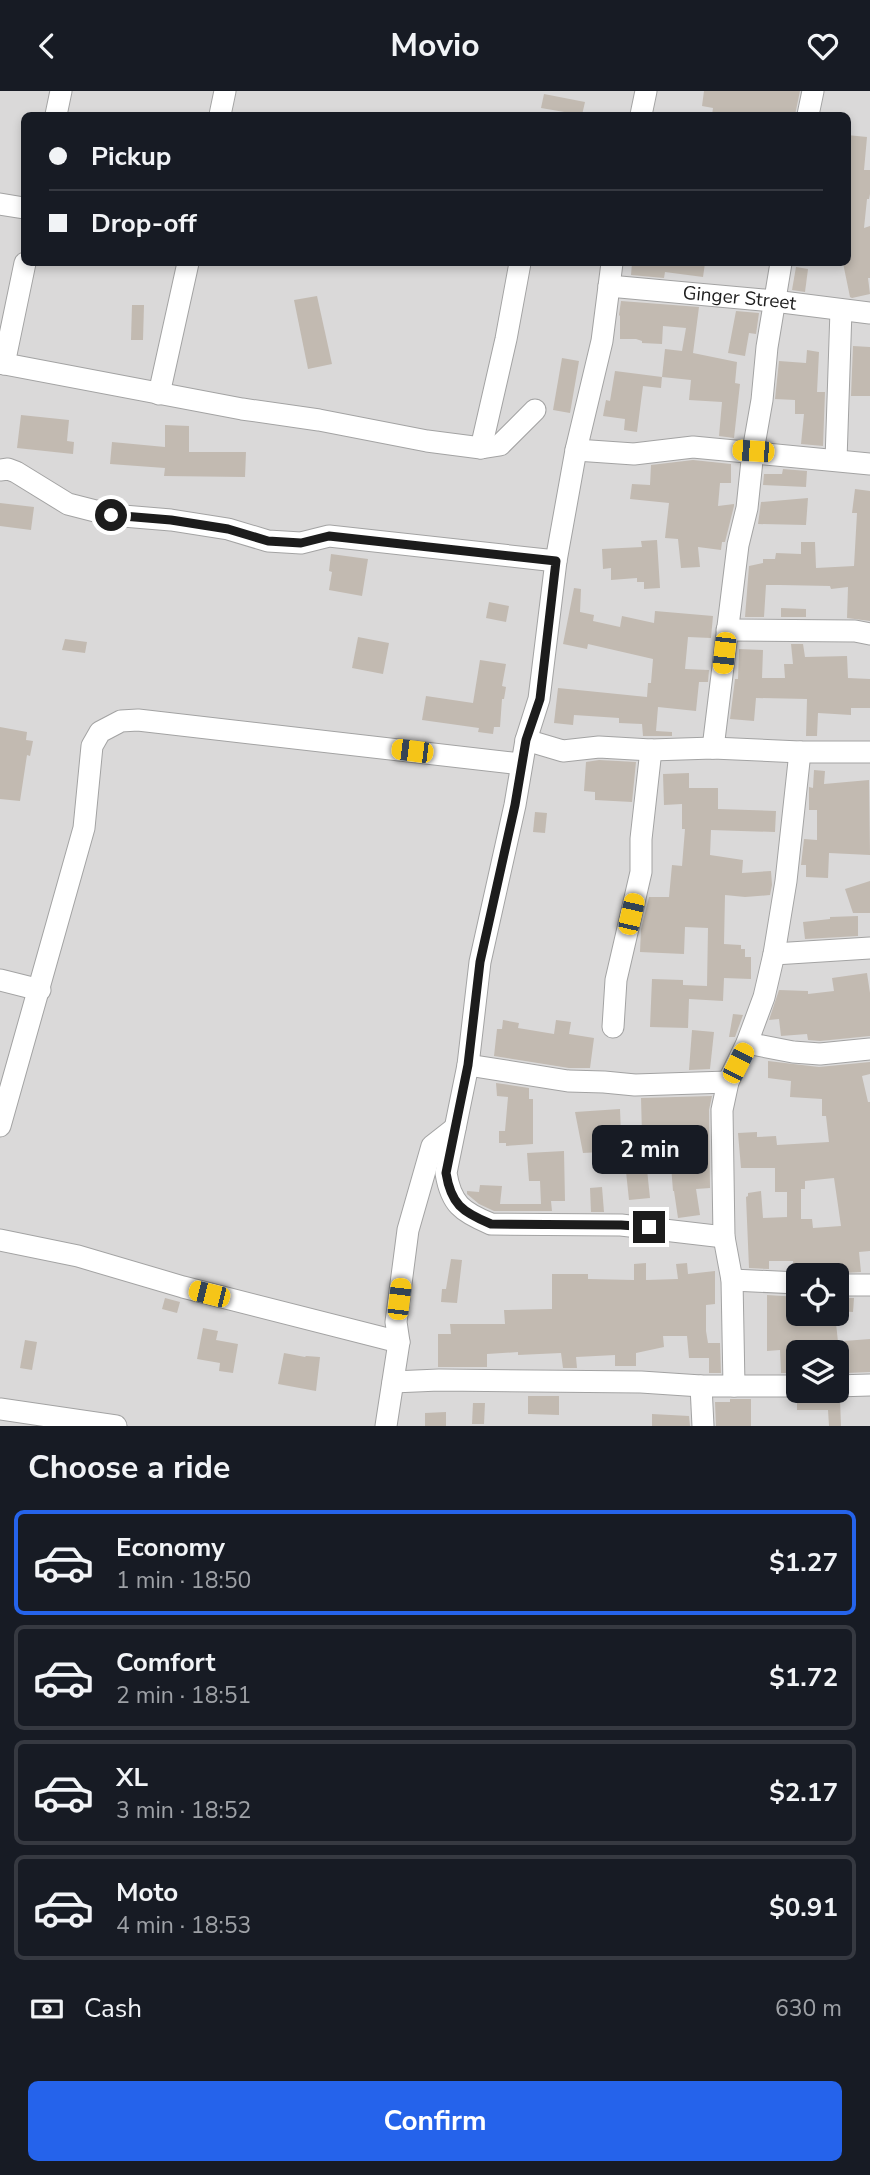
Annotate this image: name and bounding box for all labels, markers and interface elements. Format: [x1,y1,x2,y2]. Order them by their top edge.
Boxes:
text: Movio [390,24,480,67]
icon: back [28,27,66,65]
icon: heart [804,27,842,65]
text: Pickup [91,139,171,174]
text: Drop-off [91,206,197,241]
street label: Ginger Street [682,280,798,317]
car [732,439,775,463]
route start [95,499,127,531]
car [712,631,737,675]
car [390,738,435,764]
car [617,891,646,937]
car [720,1040,757,1086]
callout: 2 min [591,1125,707,1175]
text: 2 min [620,1134,680,1165]
route end [633,1211,665,1243]
map controls [786,1263,849,1403]
button: locate [786,1263,849,1326]
car [387,1277,412,1321]
car [187,1279,232,1309]
button: layers [786,1340,849,1403]
text: Choose a ride [28,1446,230,1489]
text: Economy [116,1530,225,1565]
icon: car [32,1531,95,1594]
text: $1.27 [769,1545,838,1580]
text: 1 min · 18:50 [116,1565,251,1596]
text: Comfort [116,1645,216,1680]
icon: car [32,1646,95,1709]
text: $1.72 [769,1660,838,1695]
text: 2 min · 18:51 [116,1680,251,1711]
text: XL [116,1760,148,1795]
icon: car [32,1761,95,1824]
text: $2.17 [769,1775,838,1810]
text: 3 min · 18:52 [116,1795,251,1826]
text: Moto [116,1875,178,1910]
icon: car [32,1876,95,1939]
text: $0.91 [769,1890,838,1925]
text: 4 min · 18:53 [116,1910,251,1941]
icon: cash [28,1990,66,2028]
text: Cash [84,1991,142,2026]
text: 630 m [775,1993,842,2024]
button: Confirm [28,2081,842,2161]

